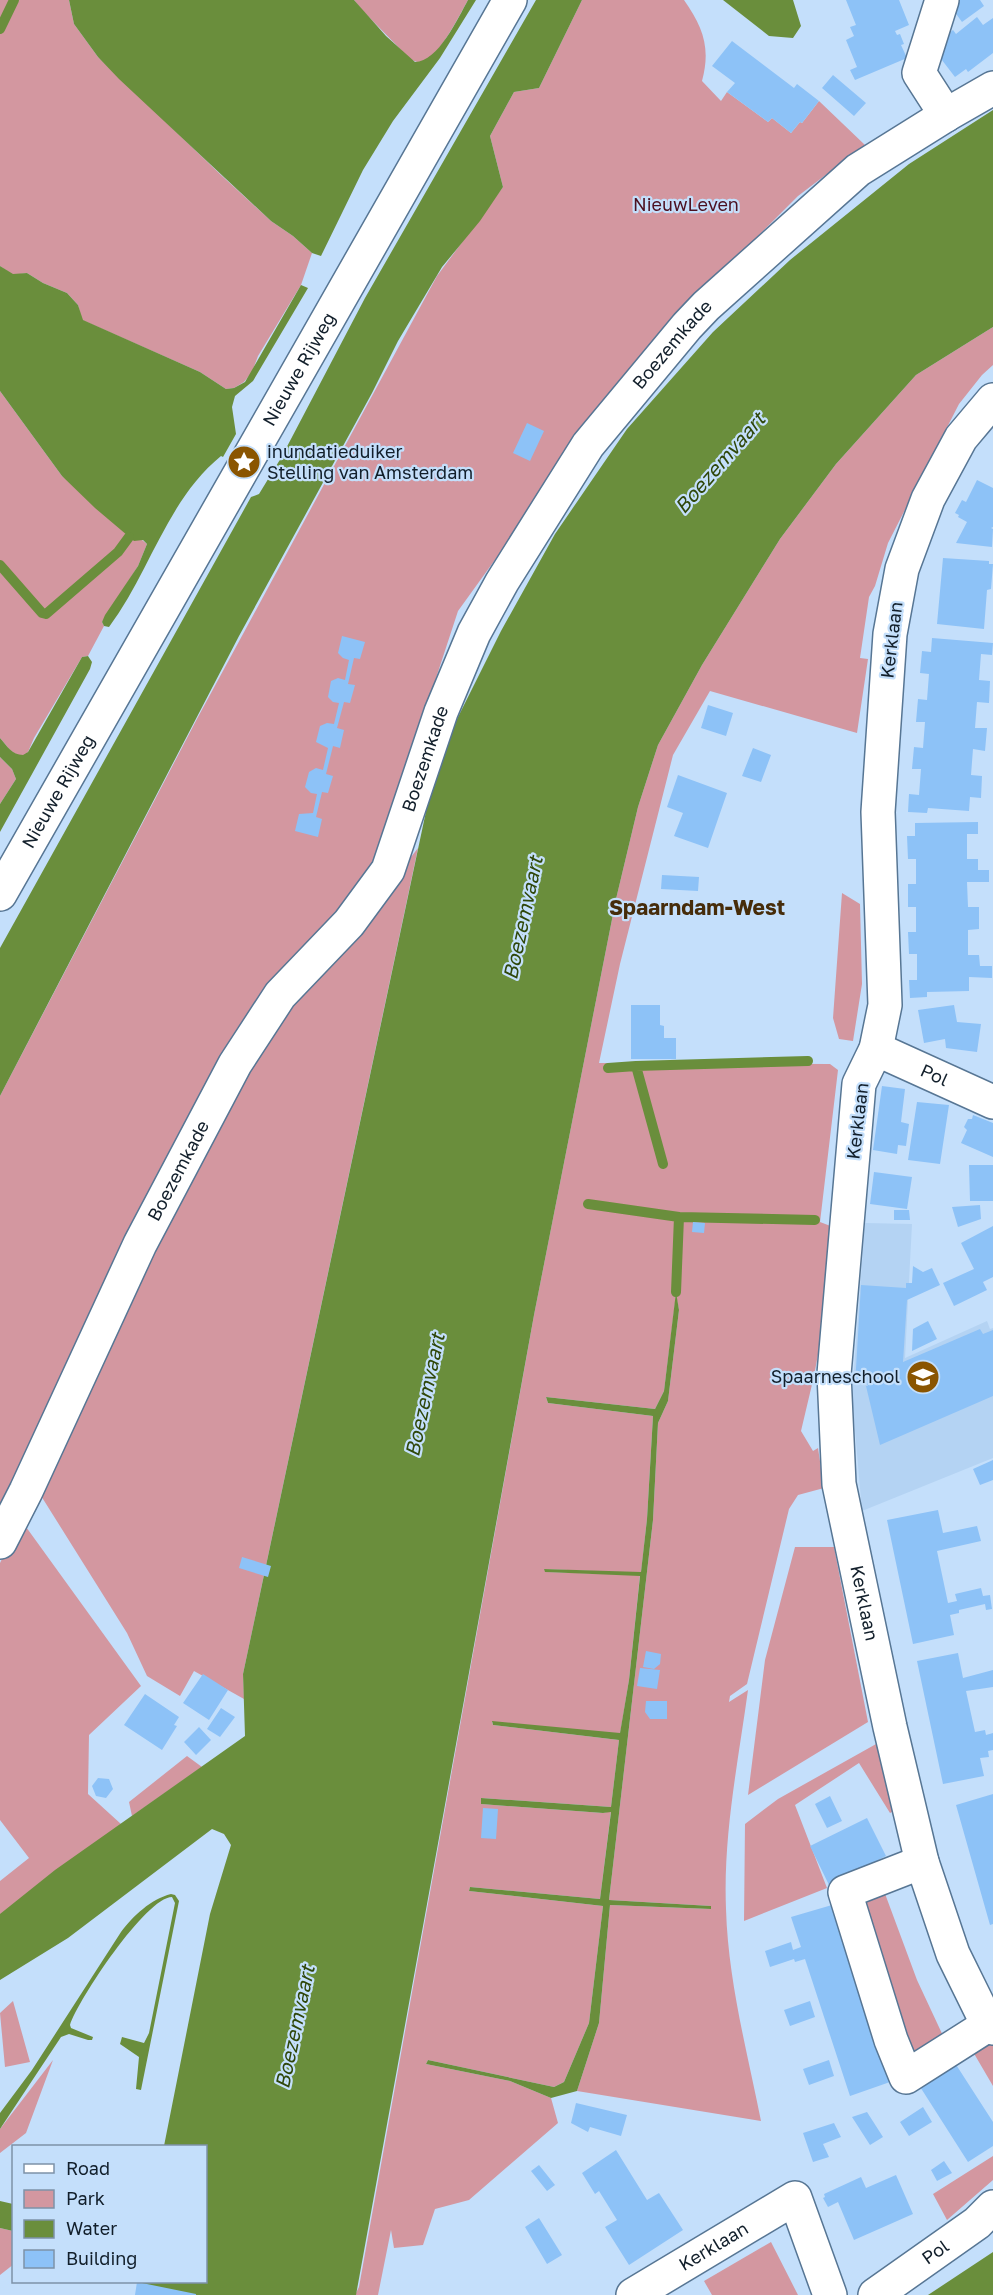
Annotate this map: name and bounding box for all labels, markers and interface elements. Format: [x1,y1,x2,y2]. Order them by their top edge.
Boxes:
park label: NieuwLeven [633,193,739,215]
street label: Boezemkade [627,295,716,393]
street label: Nieuwe Rijweg [257,308,339,430]
water label: Boezemvaart [669,406,771,518]
place label: inundatieduiker Stelling van Amsterdam [267,440,473,483]
place icon: inundatieduiker Stelling van Amsterdam [226,444,262,480]
street label: Kerklaan [875,600,907,679]
street label: Boezemkade [396,702,453,814]
street label: Nieuwe Rijweg [17,730,99,852]
water label: Boezemvaart [497,852,547,982]
district label: Spaarndam-West [609,894,785,920]
street label: Pol [917,1059,952,1090]
street label: Kerklaan [841,1081,873,1160]
street label: Boezemkade [142,1116,213,1224]
water label: Boezemvaart [399,1329,449,1459]
school or university icon: Spaarneschool [905,1359,941,1395]
place label: Spaarneschool [771,1365,900,1387]
street label: Kerklaan [846,1563,884,1643]
water label: Boezemvaart [269,1961,319,2091]
legend [12,2145,207,2283]
text: Road [66,2157,110,2179]
text: Park [66,2187,105,2209]
text: Water [66,2217,117,2239]
street label: Kerklaan [674,2217,752,2275]
street label: Pol [917,2234,953,2269]
text: Building [66,2247,137,2269]

